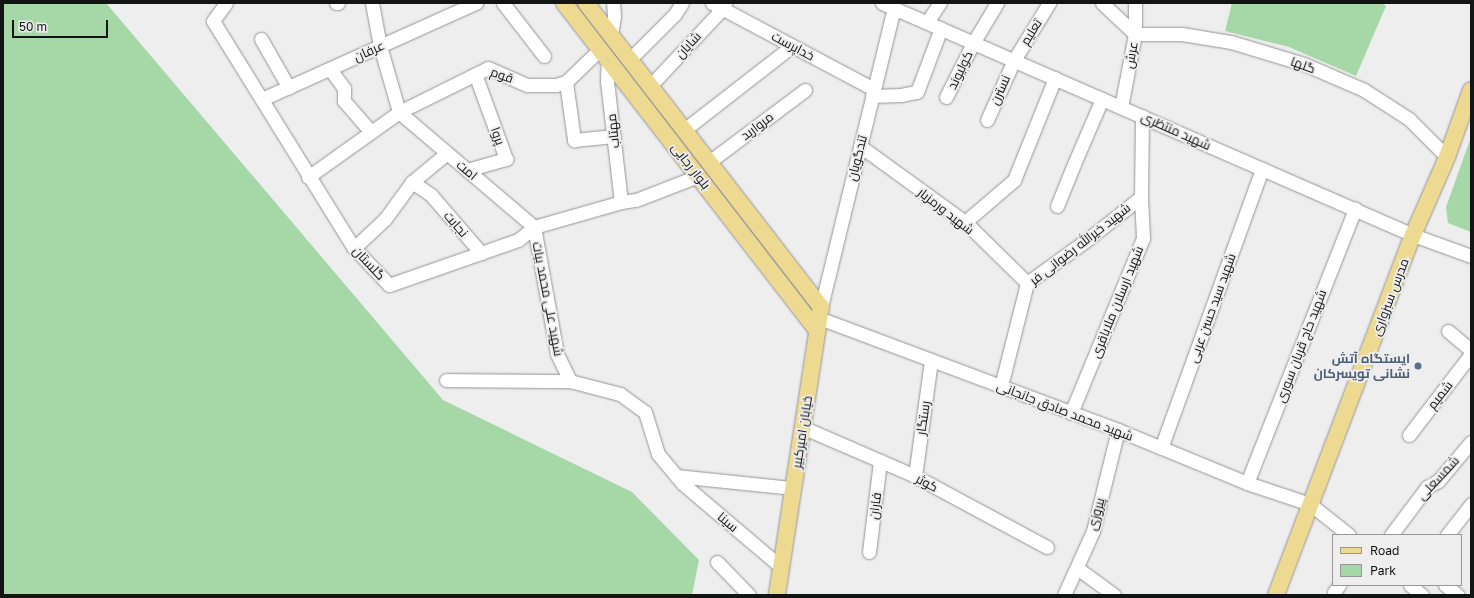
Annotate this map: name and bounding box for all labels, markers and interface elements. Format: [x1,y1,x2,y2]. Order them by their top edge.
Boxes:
scale bar [14,12,110,38]
street label: تعلیم [1017,16,1045,48]
text: 50 m [19,19,47,34]
street label: خداپرست [769,28,817,64]
street label: شایان [672,29,704,61]
street label: عرفان [351,37,387,65]
street label: عرش [1121,40,1141,70]
street label: کولیوند [944,48,976,92]
street label: گلها [1289,53,1317,77]
street label: قوم [488,64,516,86]
street label: نسترن [987,73,1013,107]
street label: مروارید [738,109,776,143]
street label: شهید منتظری [1139,109,1213,153]
street label: مهتاب [603,113,623,149]
street label: پروا [488,125,508,147]
street label: تندگویان [844,134,870,182]
street label: بلوار رجایی [668,140,714,192]
street label: امت [453,157,481,183]
street label: شهید ورمزیار [915,184,977,238]
street label: شهید خیرالله رضوانی فر [1026,200,1134,288]
street label: نجابت [441,208,471,240]
street label: شهید علی محمد بیات [529,240,567,358]
street label: گلستان [350,243,388,283]
street label: شهید ارسلان ملاباقری [1087,244,1147,360]
street label: شهید سید حسن عربی [1185,251,1239,365]
street label: مدرس سبزواری [1368,256,1412,338]
street label: شهید حاج قربان سوری [1272,287,1330,405]
place label: ایستگاه آتش نشانی تویسرکان [1314,351,1410,382]
marker: ایستگاه آتش نشانی تویسرکان [1413,361,1423,371]
street label: شهید محمد صادق جانجانی [995,378,1135,444]
street label: شمیم [1424,378,1456,412]
street label: خیابان امیرکبیر [789,395,815,469]
street label: رستگار [913,400,933,436]
street label: شمسعلی [1414,453,1462,503]
street label: کوثر [913,471,941,495]
street label: فاران [866,492,884,520]
street label: پیروزی [1084,496,1108,532]
street label: سینا [714,509,742,535]
legend [1332,534,1462,586]
text: Road [1370,543,1399,558]
text: Park [1370,563,1396,578]

